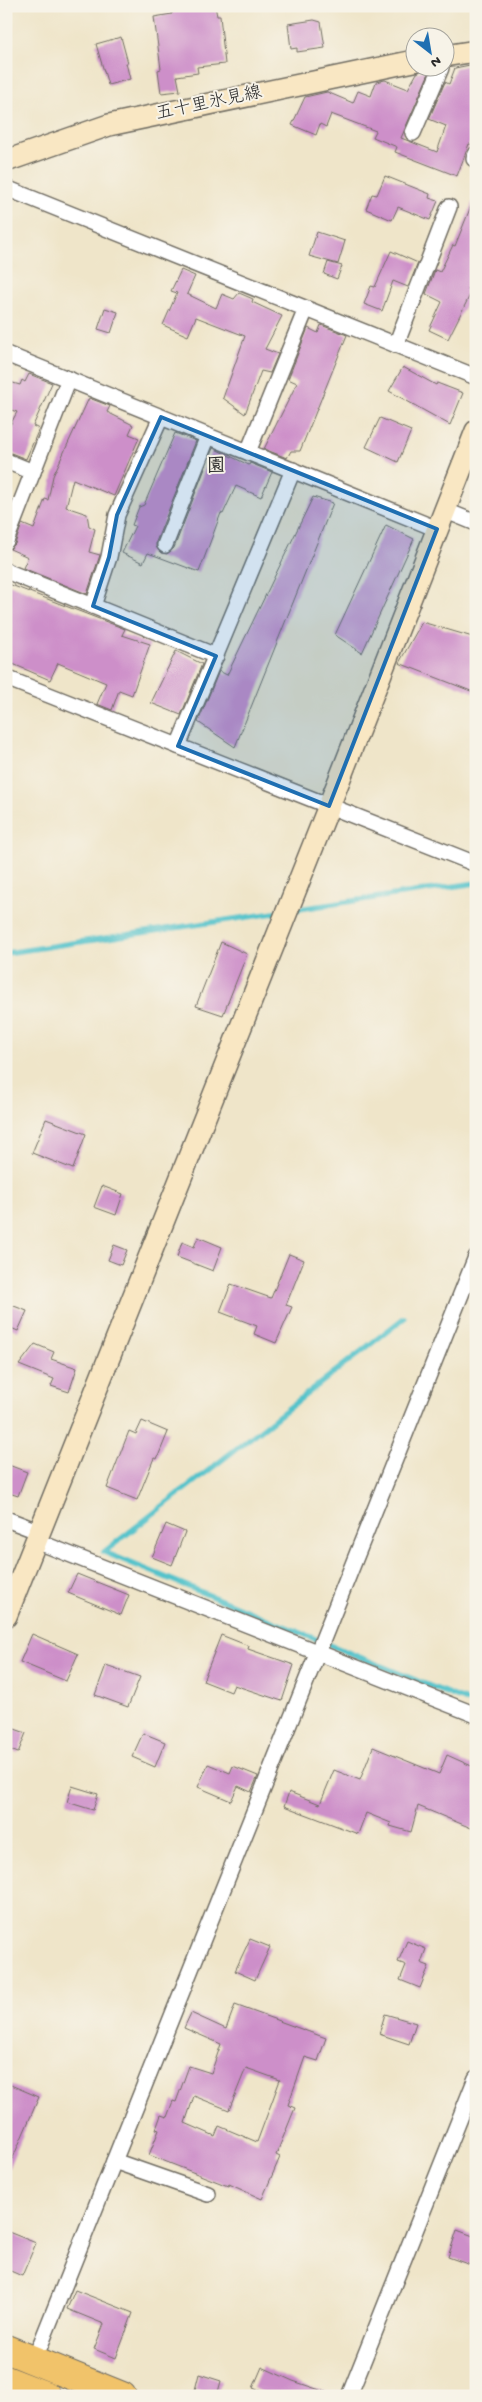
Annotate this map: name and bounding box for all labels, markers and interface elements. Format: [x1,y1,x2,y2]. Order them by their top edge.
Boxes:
north arrow [404,28,454,78]
text: N [427,51,444,71]
street label: 五十里氷見線 [154,82,264,125]
district label: 園 [206,456,226,479]

